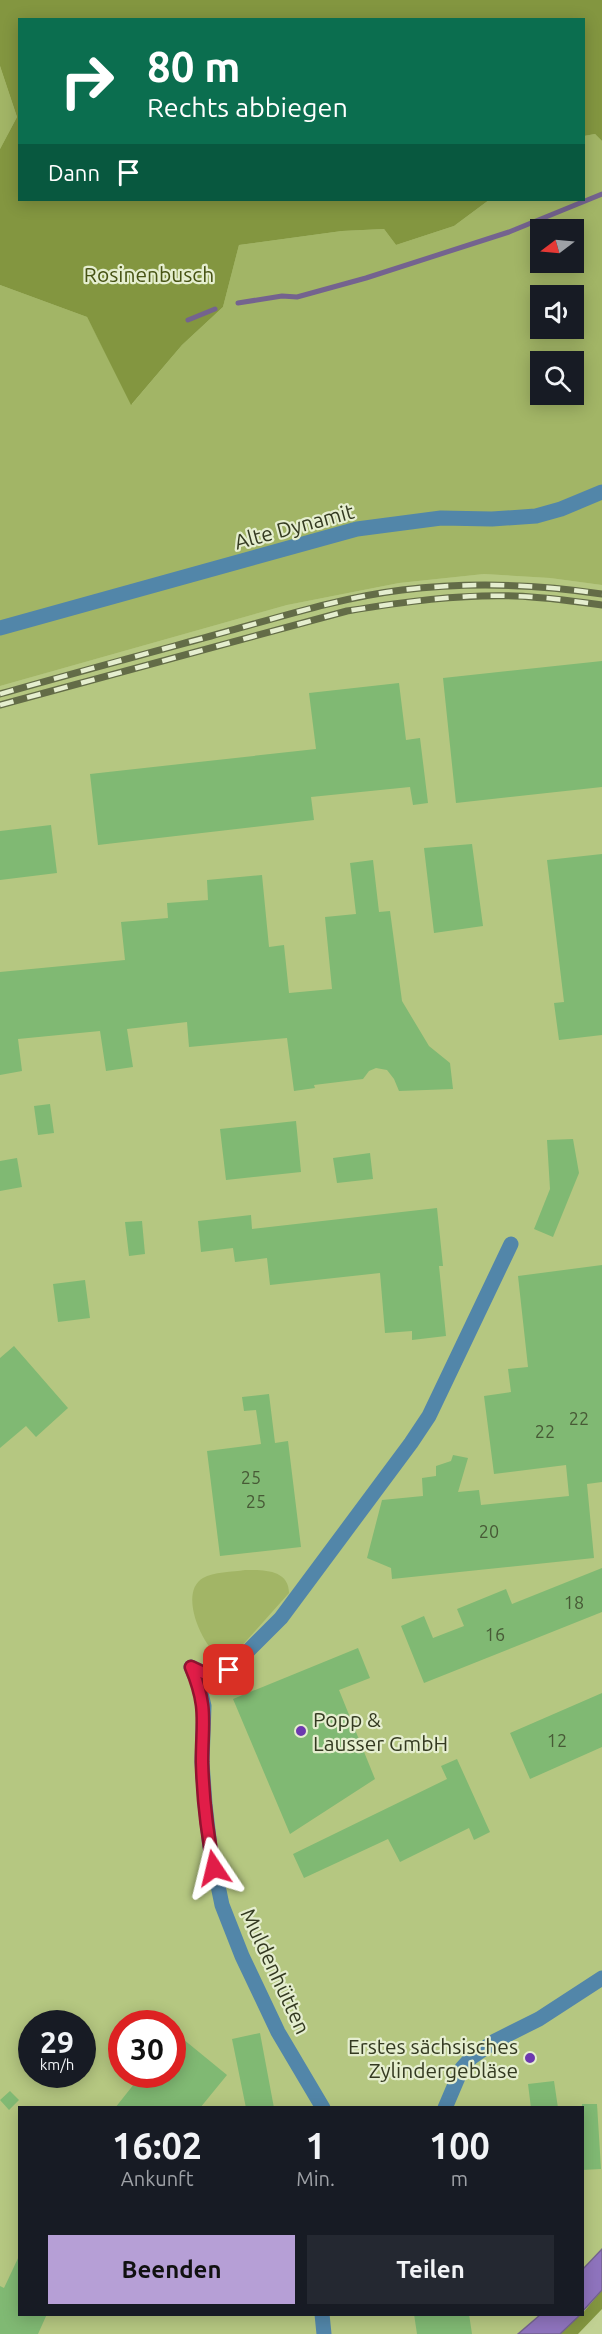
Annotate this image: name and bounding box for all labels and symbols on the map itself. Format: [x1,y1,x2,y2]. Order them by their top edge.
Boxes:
north arrow [530,219,584,273]
park label: Rosinenbusch [84,262,214,286]
street label: Alte Dynamit [231,498,357,554]
house number: 22 [569,1408,589,1428]
house number: 22 [535,1421,555,1441]
house number: 25 [241,1467,261,1487]
house number: 25 [246,1491,266,1511]
house number: 20 [479,1521,499,1541]
house number: 18 [564,1592,584,1612]
house number: 16 [485,1624,505,1644]
pin [203,1644,254,1695]
place label: Popp & Lausser GmbH [313,1707,448,1755]
marker: Popp & Lausser GmbH [294,1724,308,1738]
house number: 12 [547,1730,567,1750]
position arrow [182,1836,246,1900]
street label: Muldenhütten [236,1904,316,2038]
speed limit sign: 30 [108,2010,186,2088]
place label: Erstes sächsisches Zylindergebläse [348,2034,518,2082]
marker: Erstes sächsisches Zylindergebläse [523,2051,537,2065]

